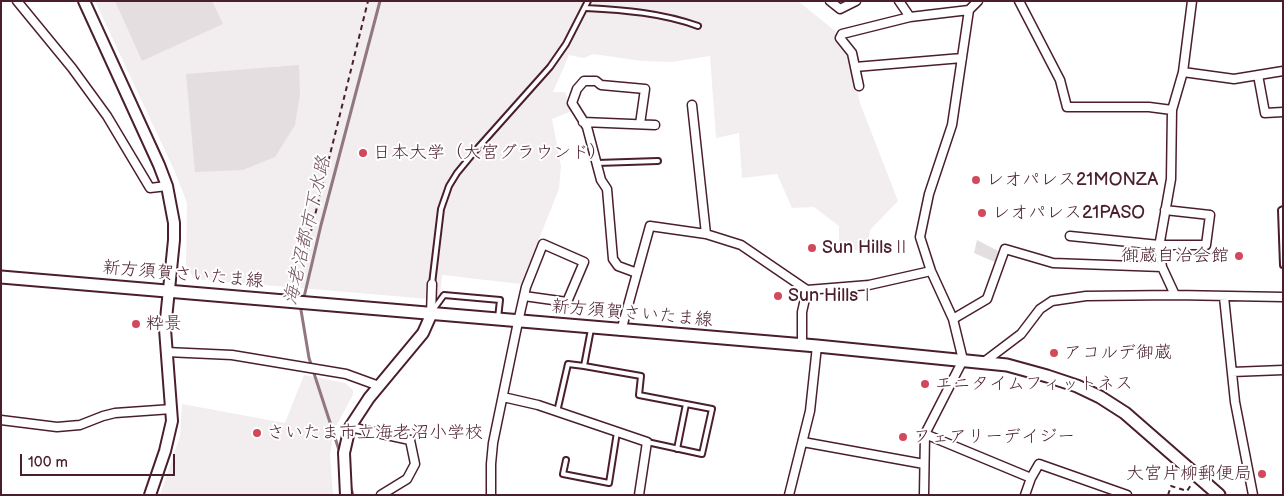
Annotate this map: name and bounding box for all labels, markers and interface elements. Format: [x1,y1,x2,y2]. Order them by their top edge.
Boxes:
place label: 日本大学（大宮グラウンド） [373,142,607,164]
marker: 日本大学（大宮グラウンド） [357,147,369,159]
water label: 海老沼都市下水路 [280,154,336,308]
place label: レオパレス21MONZA [986,169,1158,191]
marker: レオパレス21MONZA [970,174,982,186]
place label: レオパレス21PASO [992,202,1145,224]
marker: レオパレス21PASO [976,207,988,219]
place label: Sun HillsⅡ [822,237,910,259]
marker: Sun HillsⅡ [806,242,818,254]
place label: 御蔵自治会館 [1121,245,1229,267]
marker: 御蔵自治会館 [1233,250,1245,262]
street label: 新方須賀さいたま線 [101,257,265,293]
place label: Sun HillsⅠ [788,285,876,307]
marker: Sun HillsⅠ [772,290,784,302]
street label: 新方須賀さいたま線 [550,296,714,332]
place label: 粋景 [146,313,182,335]
marker: 粋景 [130,318,142,330]
place label: アコルデ御蔵 [1064,342,1172,364]
marker: アコルデ御蔵 [1048,347,1060,359]
place label: エニタイムフィットネス [935,373,1133,395]
marker: エニタイムフィットネス [919,378,931,390]
place label: さいたま市立海老沼小学校 [267,422,483,444]
place label: フェアリーデイジー [913,426,1075,448]
marker: さいたま市立海老沼小学校 [251,427,263,439]
marker: フェアリーデイジー [897,431,909,443]
scale bar [22,444,178,476]
text: 100 m [28,453,68,472]
place label: 大宮片柳郵便局 [1126,463,1252,485]
marker: 大宮片柳郵便局 [1256,468,1268,480]

